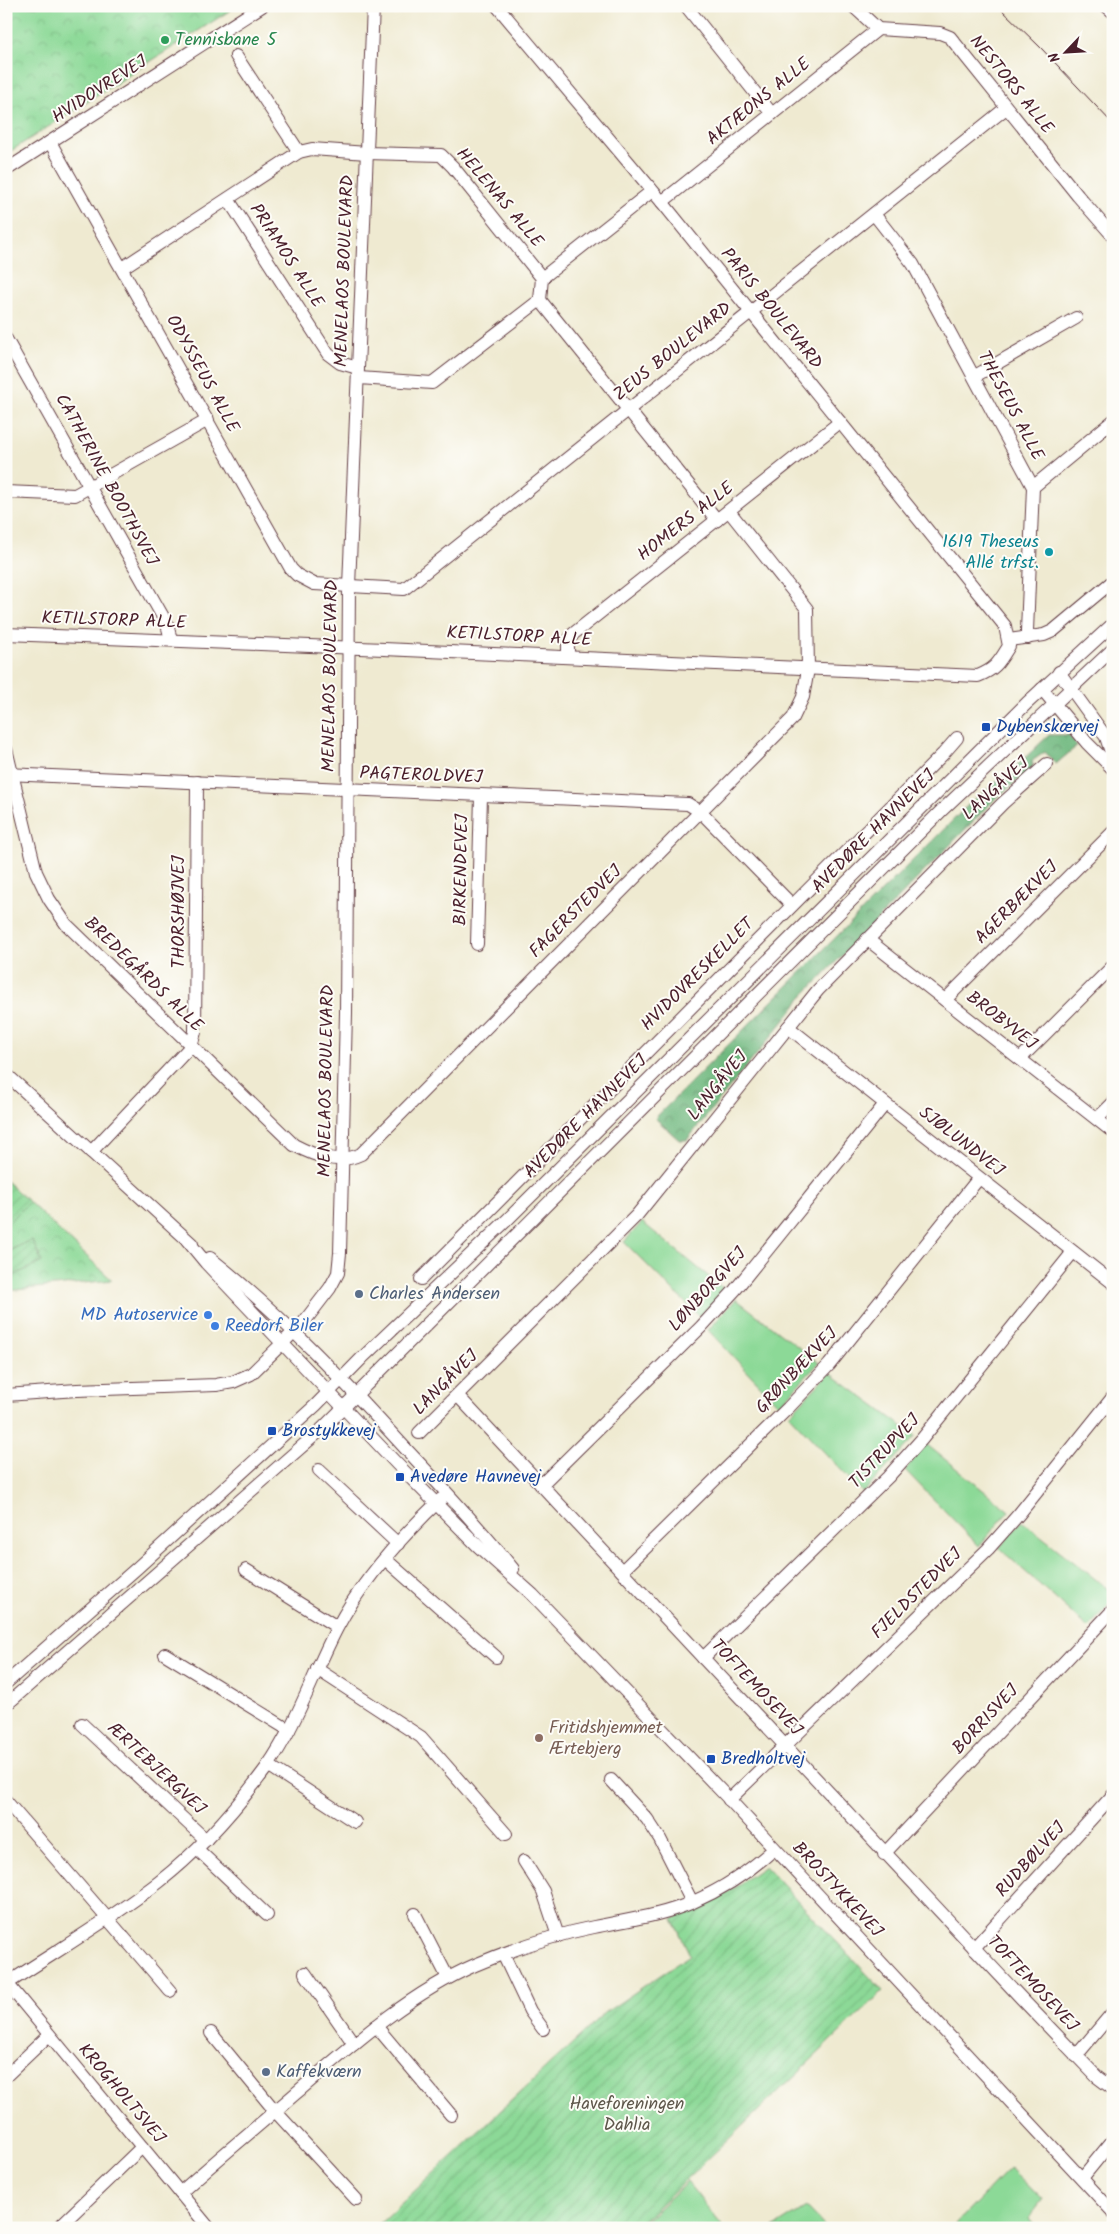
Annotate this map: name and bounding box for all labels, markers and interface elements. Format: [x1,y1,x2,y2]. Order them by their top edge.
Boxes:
place label: Tennisbane 5 [175,26,278,55]
north arrow [1042,28,1092,78]
street label: NESTORS ALLE [964,31,1058,139]
marker: Tennisbane 5 [159,34,171,46]
street label: HVIDOVREVEJ [46,48,154,132]
street label: AKTÆONS ALLE [700,50,818,153]
street label: HELENAS ALLE [448,141,550,255]
street label: MENELAOS BOULEVARD [327,174,363,368]
street label: PRIAMOS ALLE [241,198,331,315]
street label: PARIS BOULEVARD [713,242,830,377]
street label: ZEUS BOULEVARD [607,295,739,409]
street label: ODYSSEUS ALLE [157,310,247,439]
street label: THESEUS ALLE [969,346,1051,467]
street label: CATHERINE BOOTHSVEJ [46,388,166,572]
street label: HOMERS ALLE [631,475,741,569]
place label: 1619 Theseus Allé trfst. [942,528,1039,578]
marker: 1619 Theseus Allé trfst. [1043,546,1055,558]
street label: MENELAOS BOULEVARD [315,579,347,772]
street label: KETILSTORP ALLE [41,604,187,638]
street label: KETILSTORP ALLE [446,619,593,655]
place label: Dybenskærvej [996,713,1100,742]
marker: Dybenskærvej [980,721,992,733]
street label: LANGÅVEJ [956,750,1037,828]
street label: PAGTEROLDVEJ [359,759,484,793]
street label: AVEDØRE HAVNEVEJ [805,763,943,901]
street label: BIRKENDEVEJ [447,813,477,926]
street label: AGERBÆKVEJ [968,854,1066,952]
street label: THORSHØJVEJ [165,855,194,968]
street label: FAGERSTEDVEJ [523,858,630,965]
street label: BREDEGÅRDS ALLE [77,910,210,1040]
street label: HVIDOVRESKELLET [634,910,763,1039]
street label: MENELAOS BOULEVARD [311,984,343,1177]
street label: BROBYVEJ [959,984,1043,1058]
street label: LANGÅVEJ [680,1044,756,1128]
street label: AVEDØRE HAVNEVEJ [517,1048,655,1186]
street label: SJØLUNDVEJ [912,1099,1011,1185]
street label: LØNBORGVEJ [662,1241,754,1339]
place label: Charles Andersen [369,1280,500,1309]
marker: Charles Andersen [353,1288,365,1300]
place label: MD Autoservice [81,1301,198,1330]
marker: MD Autoservice [202,1309,214,1321]
place label: Reedorf Biler [225,1312,324,1341]
marker: Reedorf Biler [209,1320,221,1332]
street label: GRØNBÆKVEJ [749,1320,846,1421]
street label: LANGÅVEJ [406,1343,486,1423]
street label: TISTRUPVEJ [842,1407,928,1496]
place label: Brostykkevej [282,1417,377,1446]
marker: Brostykkevej [266,1425,278,1437]
place label: Avedøre Havnevej [410,1463,543,1492]
marker: Avedøre Havnevej [394,1471,406,1483]
street label: FJELDSTEDVEJ [864,1541,970,1647]
street label: TOFTEMOSEVEJ [703,1633,809,1744]
street label: BORRISVEJ [946,1678,1027,1762]
place label: Fritidshjemmet Ærtebjerg [549,1714,664,1764]
street label: ÆRTEBJERGVEJ [100,1715,212,1823]
marker: Fritidshjemmet Ærtebjerg [533,1732,545,1744]
place label: Bredholtvej [721,1745,806,1774]
marker: Bredholtvej [705,1753,717,1765]
street label: RUDBØLVEJ [989,1815,1074,1905]
street label: BROSTYKKEVEJ [784,1835,890,1945]
street label: TOFTEMOSEVEJ [979,1929,1085,2040]
street label: KROGHOLTSVEJ [70,2037,172,2151]
place label: Kaffekværn [276,2058,362,2087]
marker: Kaffekværn [260,2066,272,2078]
park label: Haveforeningen Dahlia [570,2090,684,2140]

